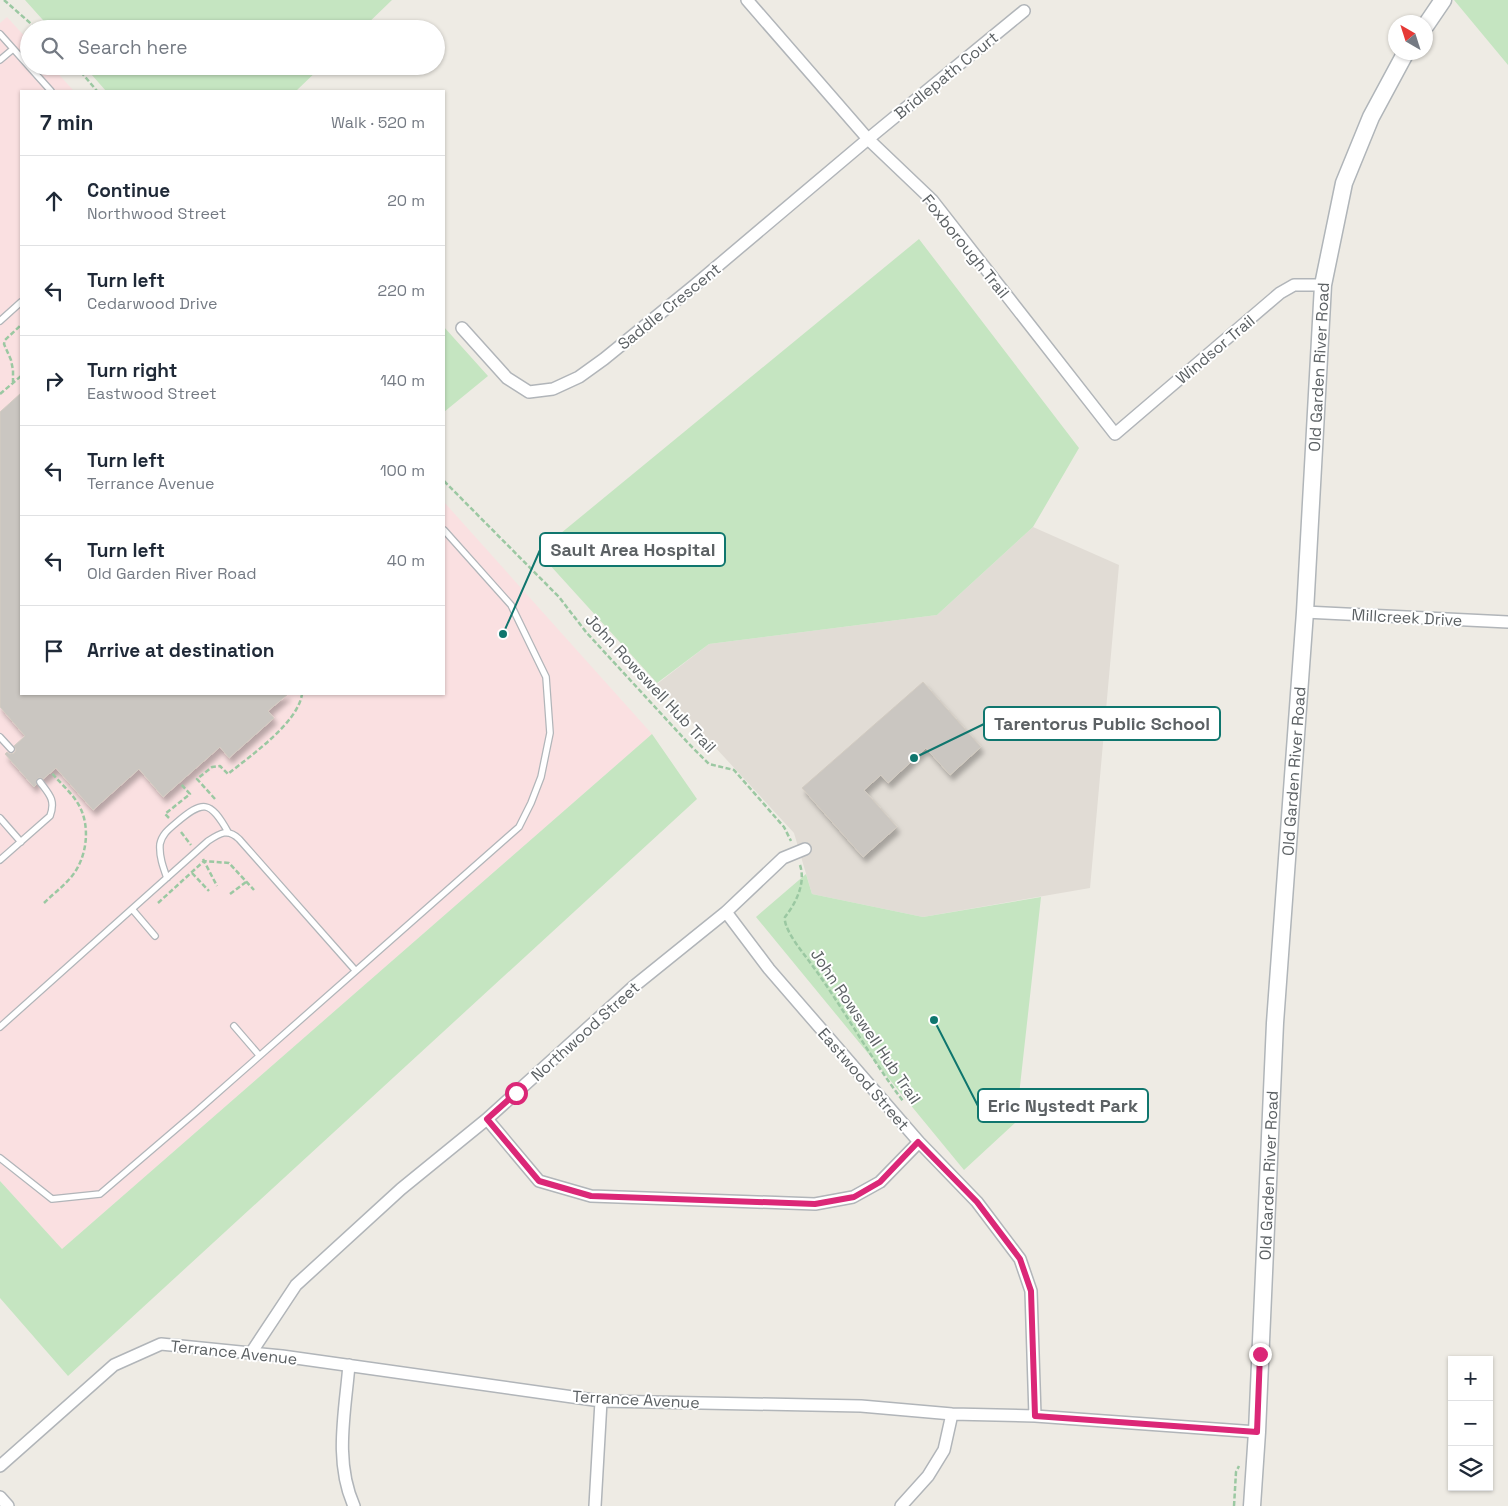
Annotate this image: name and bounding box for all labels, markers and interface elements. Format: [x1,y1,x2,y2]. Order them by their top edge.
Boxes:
north arrow [1388,15,1433,60]
search box [20,20,445,75]
street label: Bridlepath Court [890,27,1003,124]
icon: search [38,34,66,62]
text: Search here [78,35,188,60]
text: 7 min [40,109,93,136]
text: Walk · 520 m [331,112,425,133]
text: Continue [87,178,170,203]
icon: ahead [40,187,68,215]
text: 20 m [387,190,425,211]
street label: Foxborough Trail [917,190,1014,303]
text: Northwood Street [87,203,226,224]
street label: Saddle Crescent [613,258,725,354]
text: Turn left [87,268,165,293]
icon: left [40,277,68,305]
text: 220 m [378,280,425,301]
street label: Old Garden River Road [1304,282,1334,452]
text: Cedarwood Drive [87,293,217,314]
street label: Windsor Trail [1171,310,1259,389]
text: Turn right [87,358,177,383]
icon: right [40,367,68,395]
text: 140 m [380,370,425,391]
text: Eastwood Street [87,383,217,404]
text: Turn left [87,448,165,473]
icon: left [40,457,68,485]
text: 100 m [380,460,425,481]
text: Terrance Avenue [87,473,215,494]
callout: Sault Area Hospital [540,533,725,566]
text: Turn left [87,538,165,563]
text: Sault Area Hospital [550,538,716,561]
icon: left [40,547,68,575]
text: 40 m [387,550,425,571]
text: Old Garden River Road [87,563,256,584]
street label: Millcreek Drive [1351,604,1463,631]
street label: John Rowswell Hub Trail [581,609,721,757]
icon: arrive [40,637,68,665]
text: Arrive at destination [87,638,275,663]
street label: Old Garden River Road [1277,686,1311,857]
callout: Tarentorus Public School [984,707,1220,740]
text: Tarentorus Public School [994,712,1210,735]
street label: John Rowswell Hub Trail [806,945,925,1108]
street label: Northwood Street [527,977,644,1086]
street label: Eastwood Street [813,1024,914,1135]
route start [505,1082,528,1105]
callout: Eric Nystedt Park [978,1089,1148,1122]
street label: Old Garden River Road [1255,1090,1283,1261]
text: Eric Nystedt Park [988,1094,1138,1117]
street label: Terrance Avenue [169,1335,298,1370]
route end [1249,1343,1272,1366]
map controls [1448,1356,1493,1491]
button: + [1448,1356,1493,1401]
street label: Terrance Avenue [572,1386,700,1413]
button: − [1448,1401,1493,1446]
button: layers [1448,1446,1493,1491]

